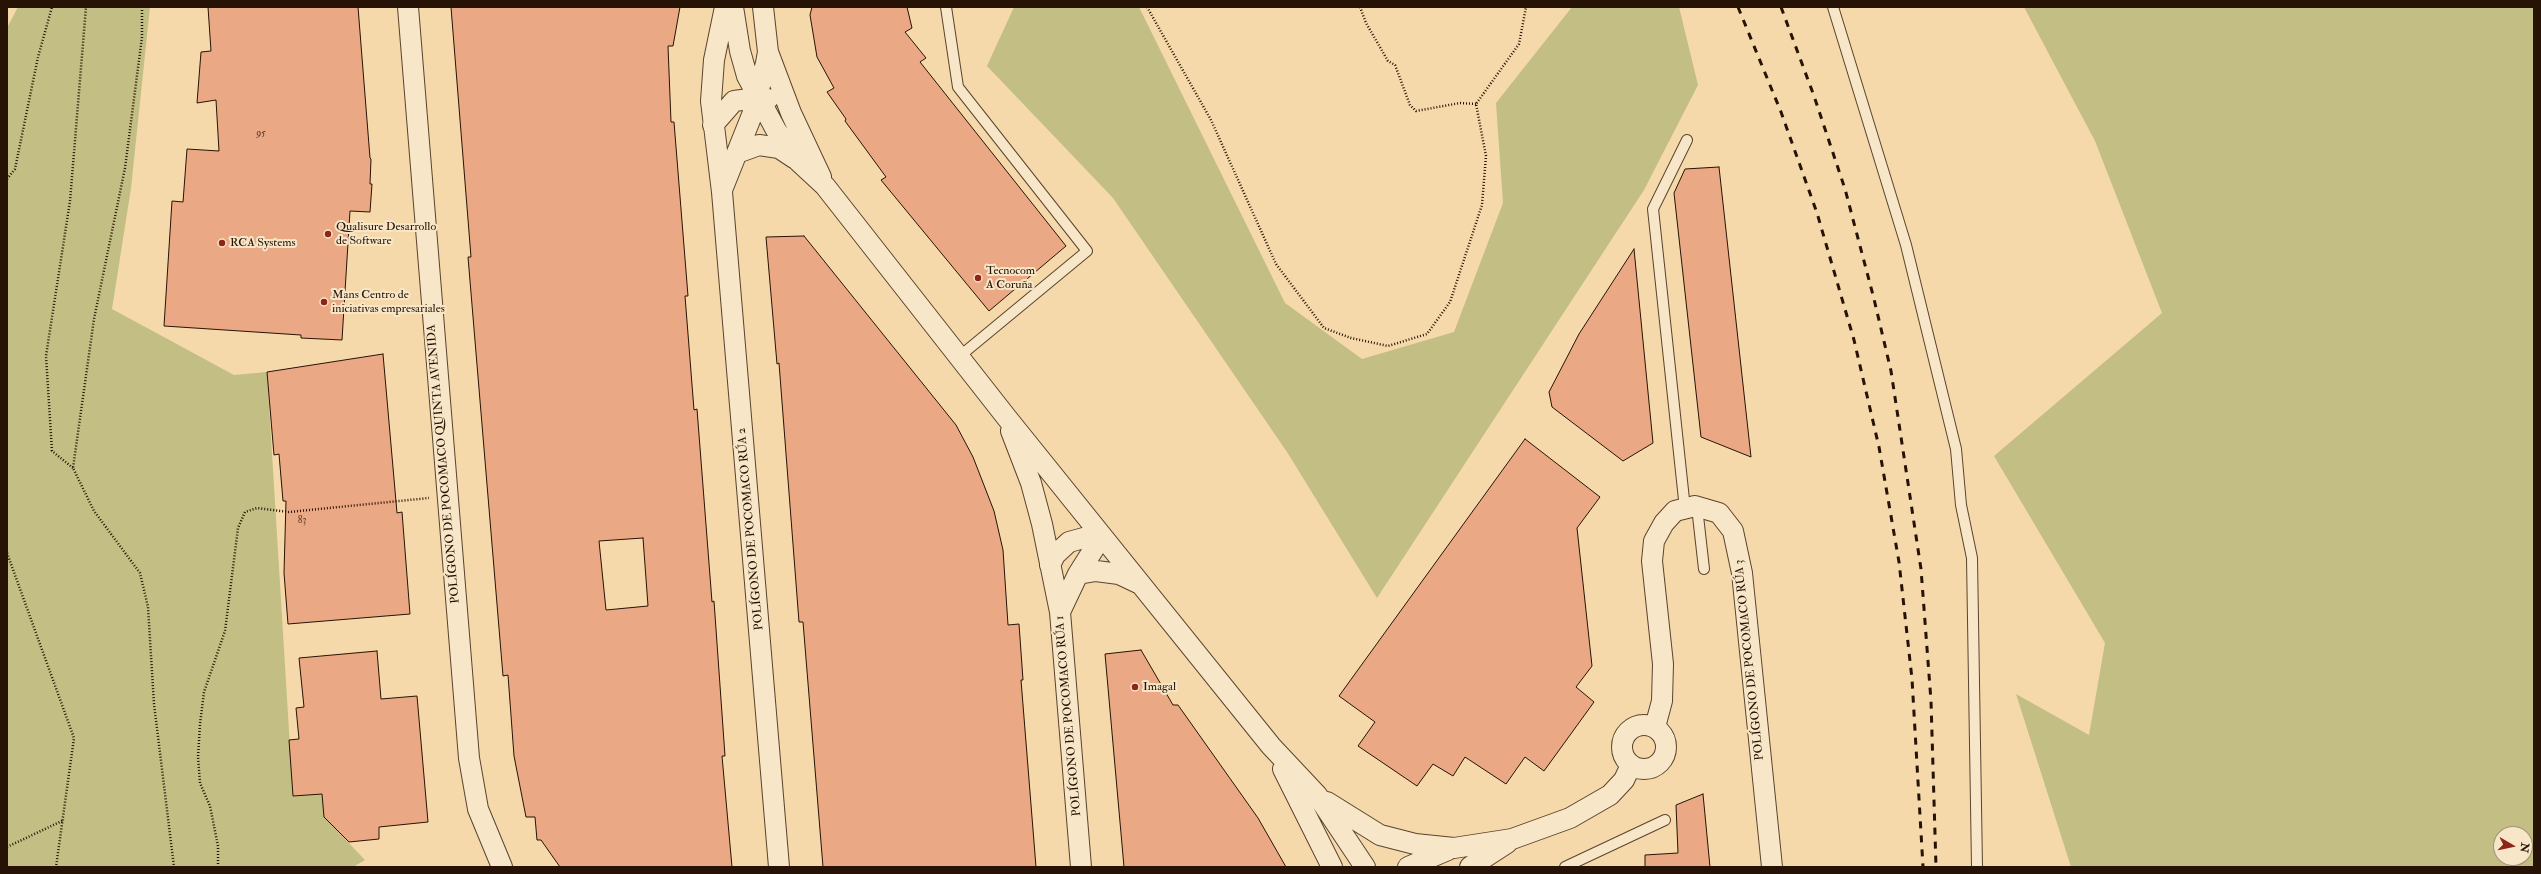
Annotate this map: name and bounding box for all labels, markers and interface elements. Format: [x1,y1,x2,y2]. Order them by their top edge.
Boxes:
house number: 95 [256,128,266,140]
place label: Qualisure Desarrollo de Software [336,220,436,248]
marker: Qualisure Desarrollo de Software [323,229,333,239]
place label: RCA Systems [230,236,296,250]
marker: RCA Systems [217,238,227,248]
place label: Tecnocom A Coruña [986,264,1035,292]
marker: Tecnocom A Coruña [973,273,983,283]
place label: Mans Centro de iniciativas empresariales [332,288,445,316]
marker: Mans Centro de iniciativas empresariales [319,297,329,307]
street label: POLÍGONO DE POCOMACO QUINTA AVENIDA [425,324,463,604]
street label: POLÍGONO DE POCOMACO RÚA 2 [735,427,767,631]
house number: 83 [298,515,306,527]
street label: POLÍGONO DE POCOMACO RÚA 3 [1732,559,1768,761]
street label: POLÍGONO DE POCOMACO RÚA 1 [1053,615,1085,817]
place label: Imagal [1143,680,1176,694]
marker: Imagal [1130,682,1140,692]
north arrow [2493,826,2533,866]
text: N [2517,842,2532,854]

